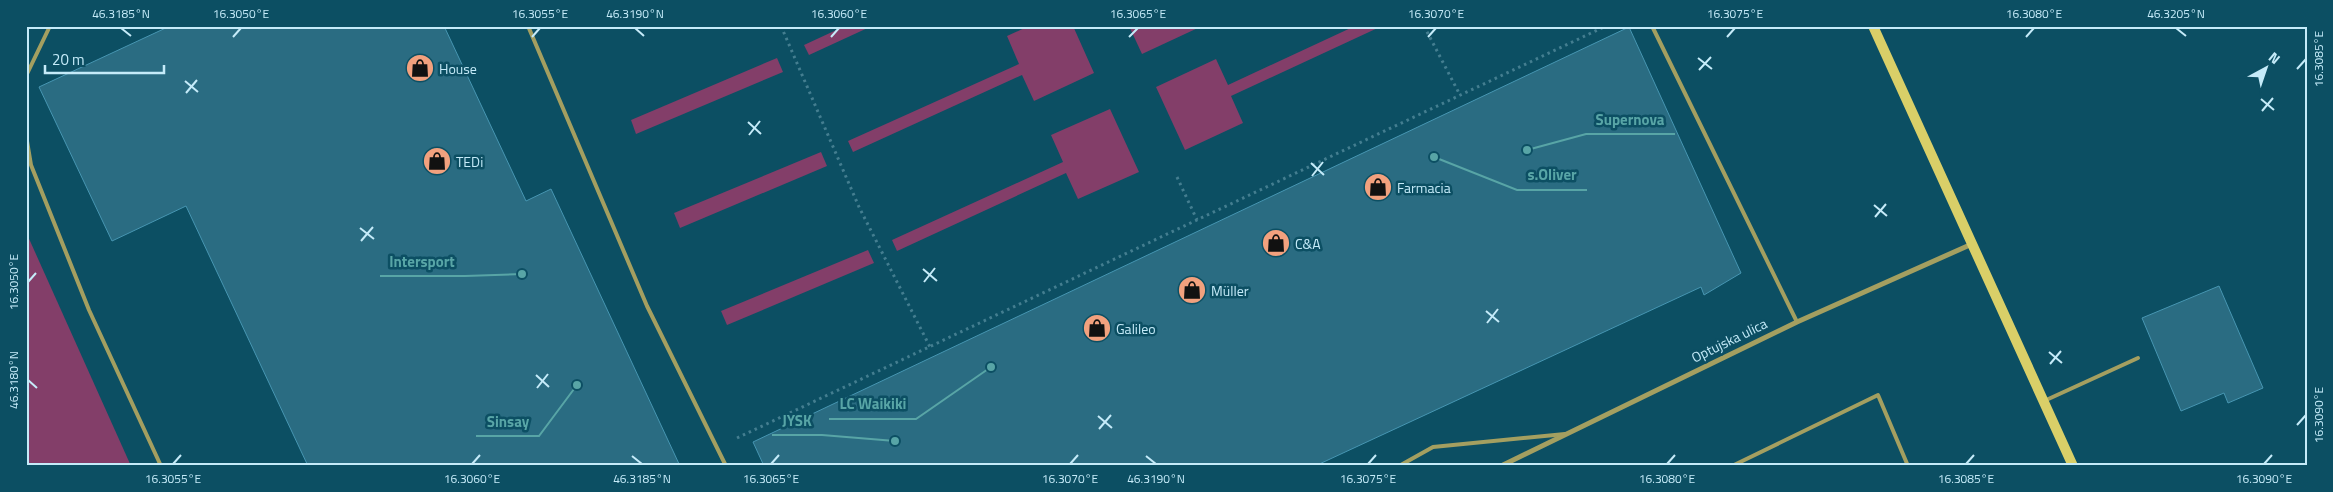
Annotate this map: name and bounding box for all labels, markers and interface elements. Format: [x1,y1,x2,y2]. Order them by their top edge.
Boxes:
text: 46.3185°N [92,4,150,23]
text: 16.3050°E [213,4,269,23]
text: 16.3055°E [512,4,568,23]
text: 46.3190°N [606,4,664,23]
text: 16.3060°E [811,4,867,23]
text: 16.3065°E [1110,4,1166,23]
text: 16.3070°E [1408,4,1464,23]
text: 16.3075°E [1707,4,1763,23]
text: 16.3080°E [2006,4,2062,23]
text: 46.3205°N [2147,4,2205,23]
text: 16.3085°E [2309,31,2328,87]
scale bar [45,42,164,74]
north arrow [2240,42,2290,92]
text: N [2264,46,2285,69]
text: 20 m [52,48,85,71]
shop icon: House [405,53,435,83]
place label: House [439,58,477,79]
callout: Supernova [1586,104,1675,134]
text: Supernova [1595,108,1665,131]
shop icon: TEDi [422,146,452,176]
place label: TEDi [456,151,483,172]
callout: s.Oliver [1517,160,1587,190]
text: s.Oliver [1527,163,1577,186]
shop icon: Farmacia [1363,172,1393,202]
place label: Farmacia [1397,177,1451,198]
shop icon: C&A [1261,228,1291,258]
place label: C&A [1295,233,1321,254]
callout: Intersport [380,246,465,276]
text: Intersport [389,250,455,273]
text: 16.3050°E [4,254,23,310]
shop icon: Müller [1177,275,1207,305]
place label: Müller [1211,280,1249,301]
shop icon: Galileo [1082,313,1112,343]
street label: Optujska ulica [1687,313,1771,367]
place label: Galileo [1116,318,1156,339]
text: 46.3180°N [4,351,23,409]
text: 16.3090°E [2309,387,2328,443]
callout: LC Waikiki [829,389,916,419]
text: LC Waikiki [840,392,906,415]
callout: JYSK [772,405,822,435]
callout: Sinsay [476,406,539,436]
text: JYSK [782,409,812,432]
text: Sinsay [487,410,530,433]
text: 16.3055°E [145,469,201,488]
text: 16.3060°E [444,469,500,488]
text: 46.3185°N [613,469,671,488]
text: 16.3065°E [743,469,799,488]
text: 16.3070°E [1042,469,1098,488]
text: 46.3190°N [1127,469,1185,488]
text: 16.3075°E [1340,469,1396,488]
text: 16.3080°E [1639,469,1695,488]
text: 16.3085°E [1938,469,1994,488]
text: 16.3090°E [2236,469,2292,488]

